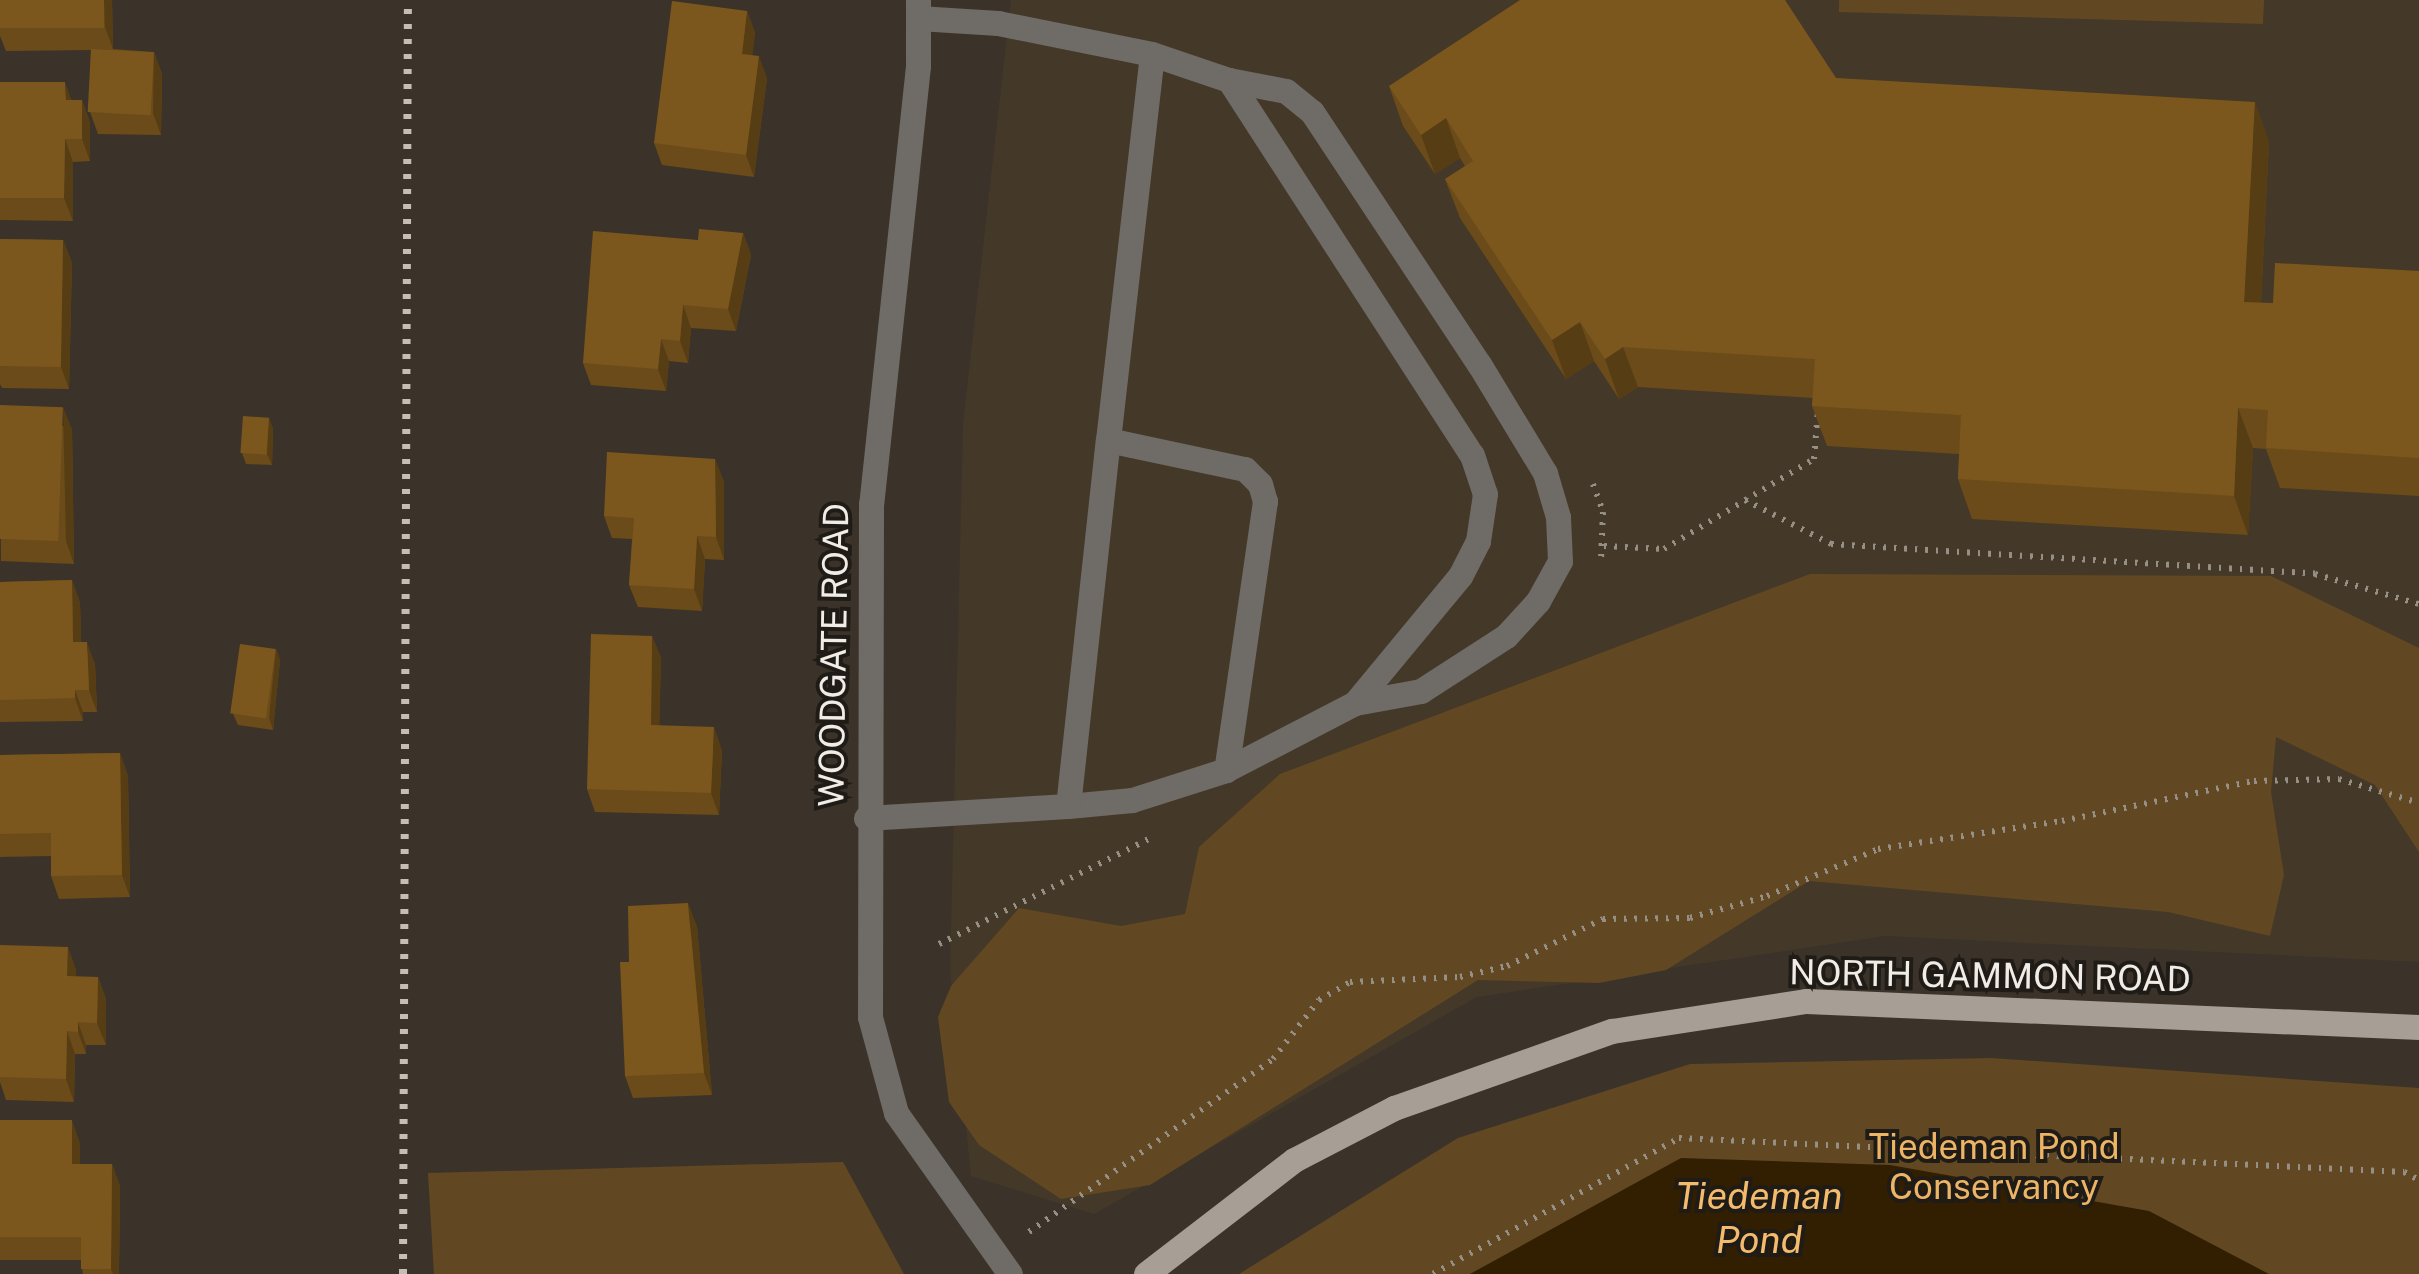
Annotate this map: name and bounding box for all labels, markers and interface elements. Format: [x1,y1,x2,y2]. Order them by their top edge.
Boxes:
street label: WOODGATE ROAD [810,503,858,807]
street label: NORTH GAMMON ROAD [1789,951,2191,1001]
park label: Tiedeman Pond Conservancy [1868,1126,2120,1208]
water label: Tiedeman Pond [1675,1173,1843,1262]

